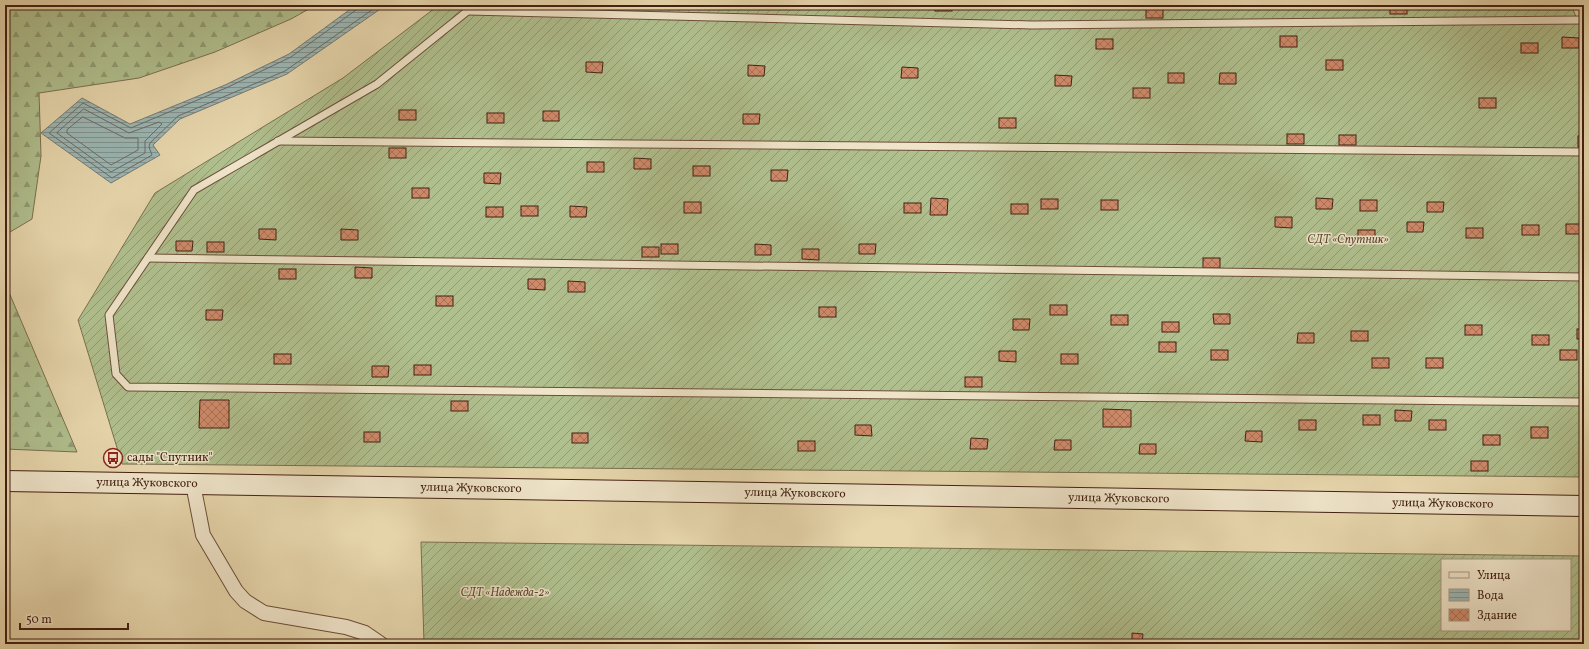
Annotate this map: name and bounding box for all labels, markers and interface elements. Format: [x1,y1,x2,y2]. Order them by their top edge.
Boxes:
park label: СДТ «Спутник» [1307,232,1389,248]
bus stop icon: сады "Спутник" [102,447,124,469]
place label: сады "Спутник" [127,450,213,466]
street label: улица Жуковского [96,474,198,492]
street label: улица Жуковского [420,480,522,497]
street label: улица Жуковского [744,485,846,502]
street label: улица Жуковского [1068,490,1170,507]
street label: улица Жуковского [1392,495,1494,513]
legend [1441,559,1571,631]
text: Улица [1477,568,1510,584]
park label: СДТ «Надежда-2» [460,585,550,601]
text: Вода [1477,588,1504,604]
scale bar [20,605,128,631]
text: Здание [1477,608,1517,624]
text: 50 m [26,612,52,628]

